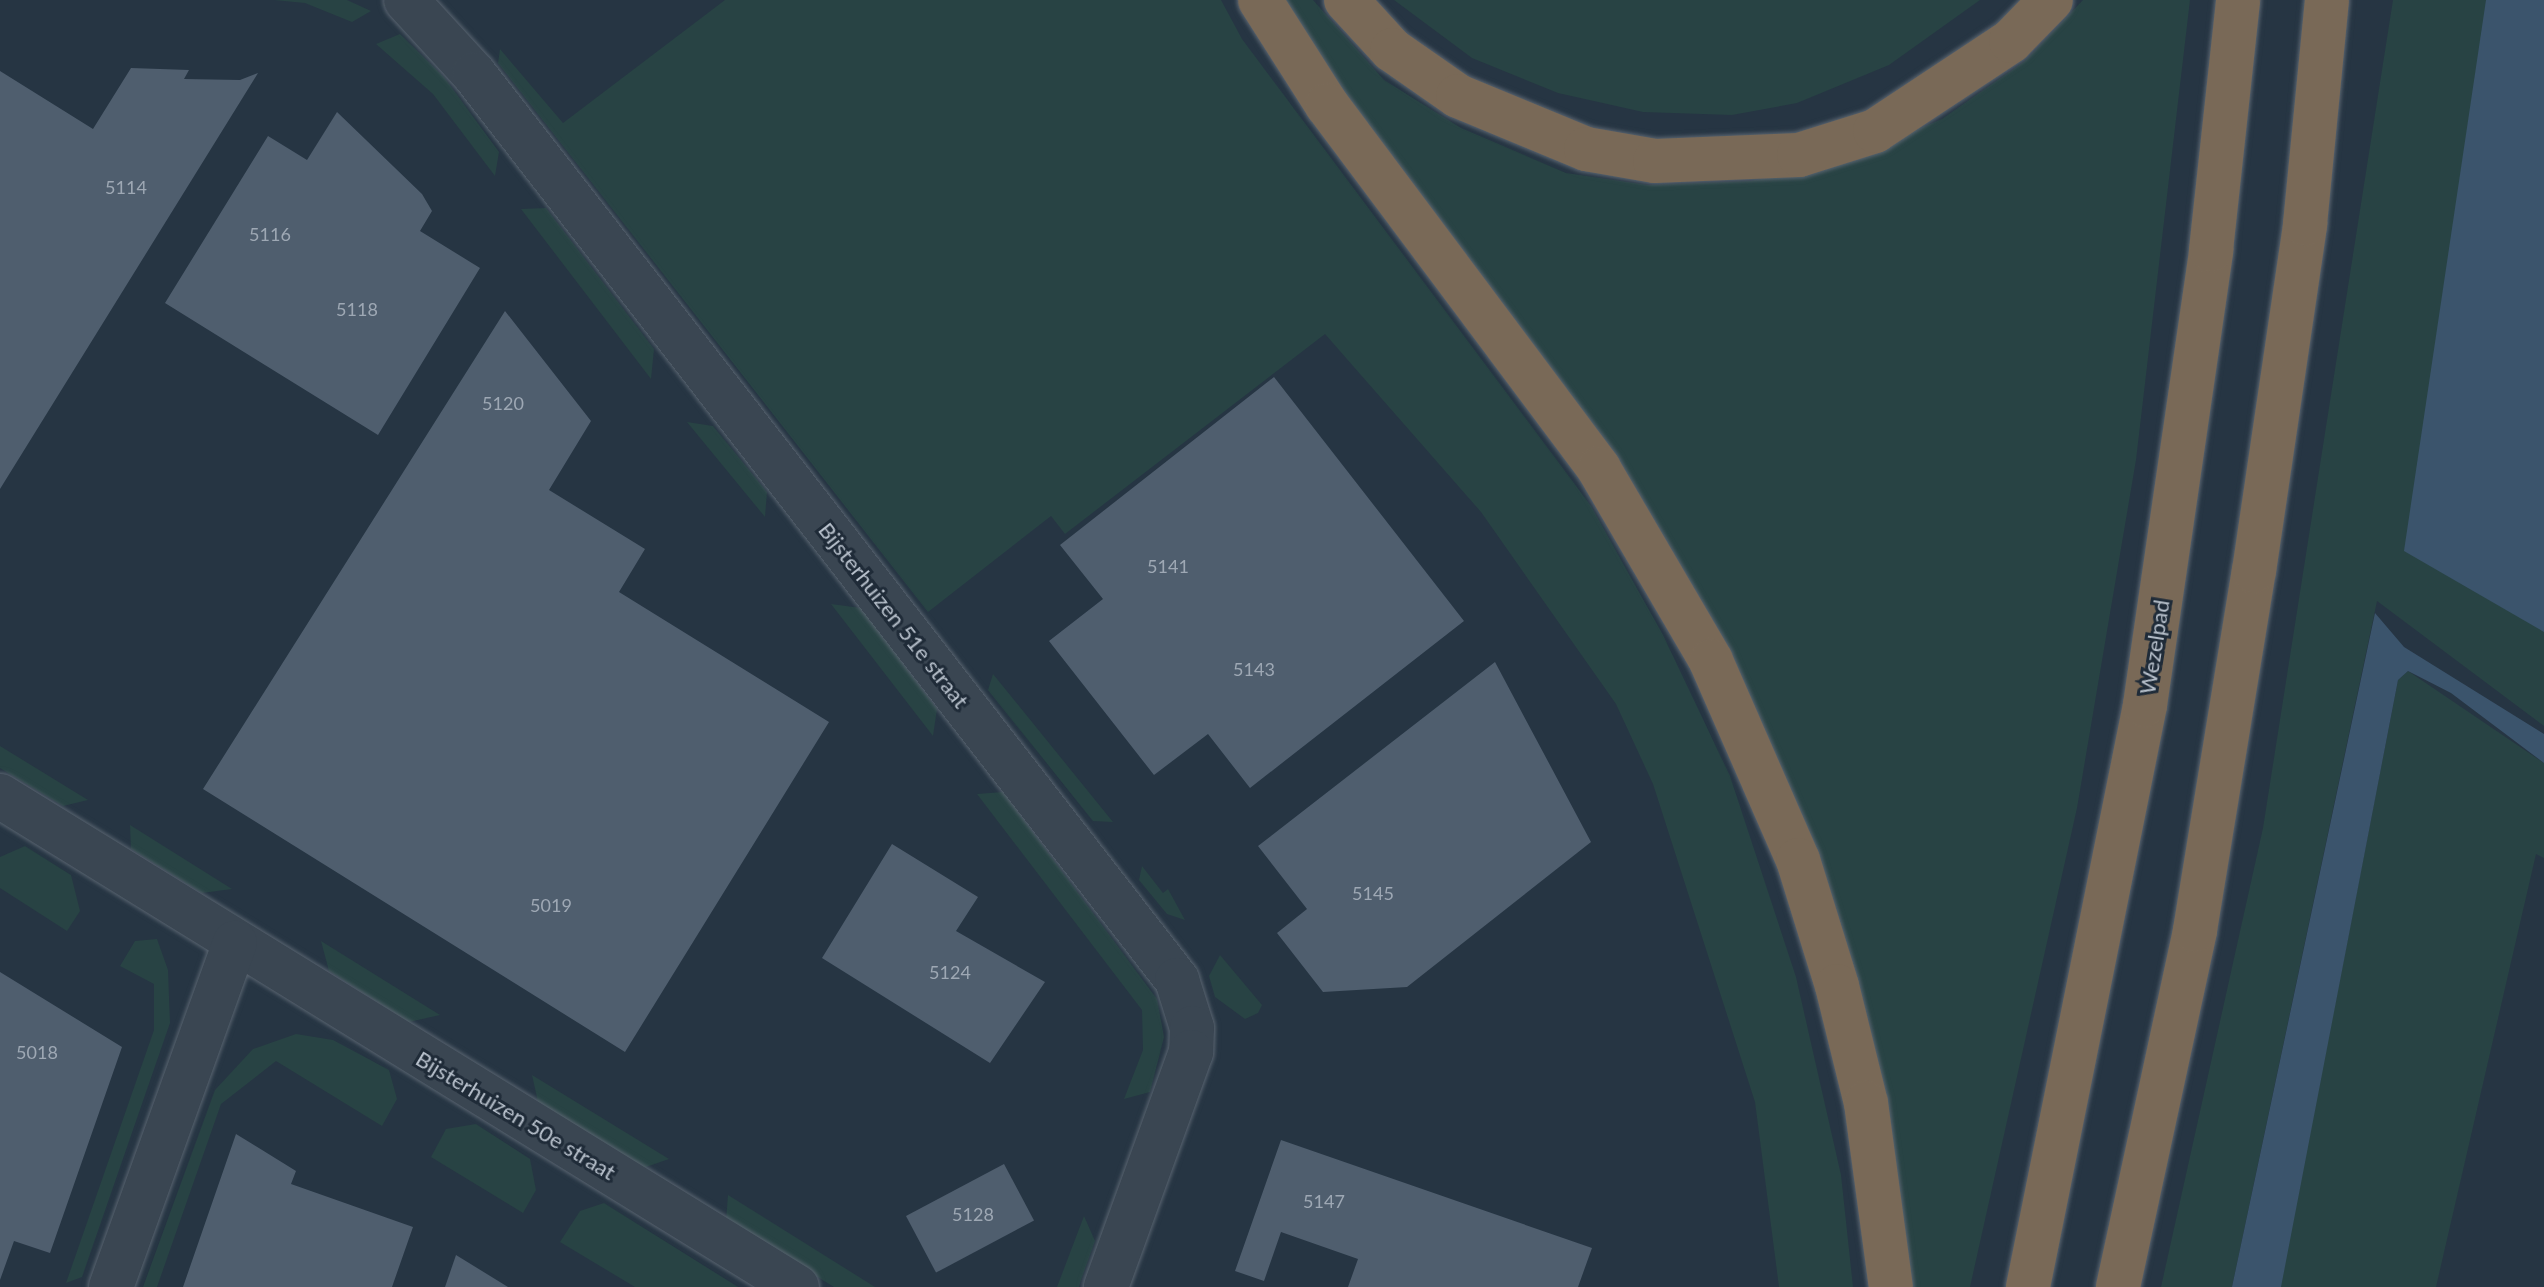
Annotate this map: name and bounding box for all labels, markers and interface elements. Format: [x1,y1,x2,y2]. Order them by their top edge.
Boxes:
house number: 5114 [105,176,147,198]
house number: 5116 [249,223,291,245]
house number: 5118 [336,298,378,320]
house number: 5120 [482,392,524,414]
street label: Bijsterhuizen 51e straat [813,517,975,713]
house number: 5141 [1147,555,1189,577]
street label: Wezelpad [2134,598,2174,696]
house number: 5143 [1233,658,1275,680]
house number: 5145 [1352,882,1394,904]
house number: 5019 [530,894,572,916]
house number: 5124 [929,961,971,983]
house number: 5018 [16,1041,58,1063]
street label: Bijsterhuizen 50e straat [411,1045,621,1185]
house number: 5147 [1303,1190,1345,1212]
house number: 5128 [952,1203,994,1225]

